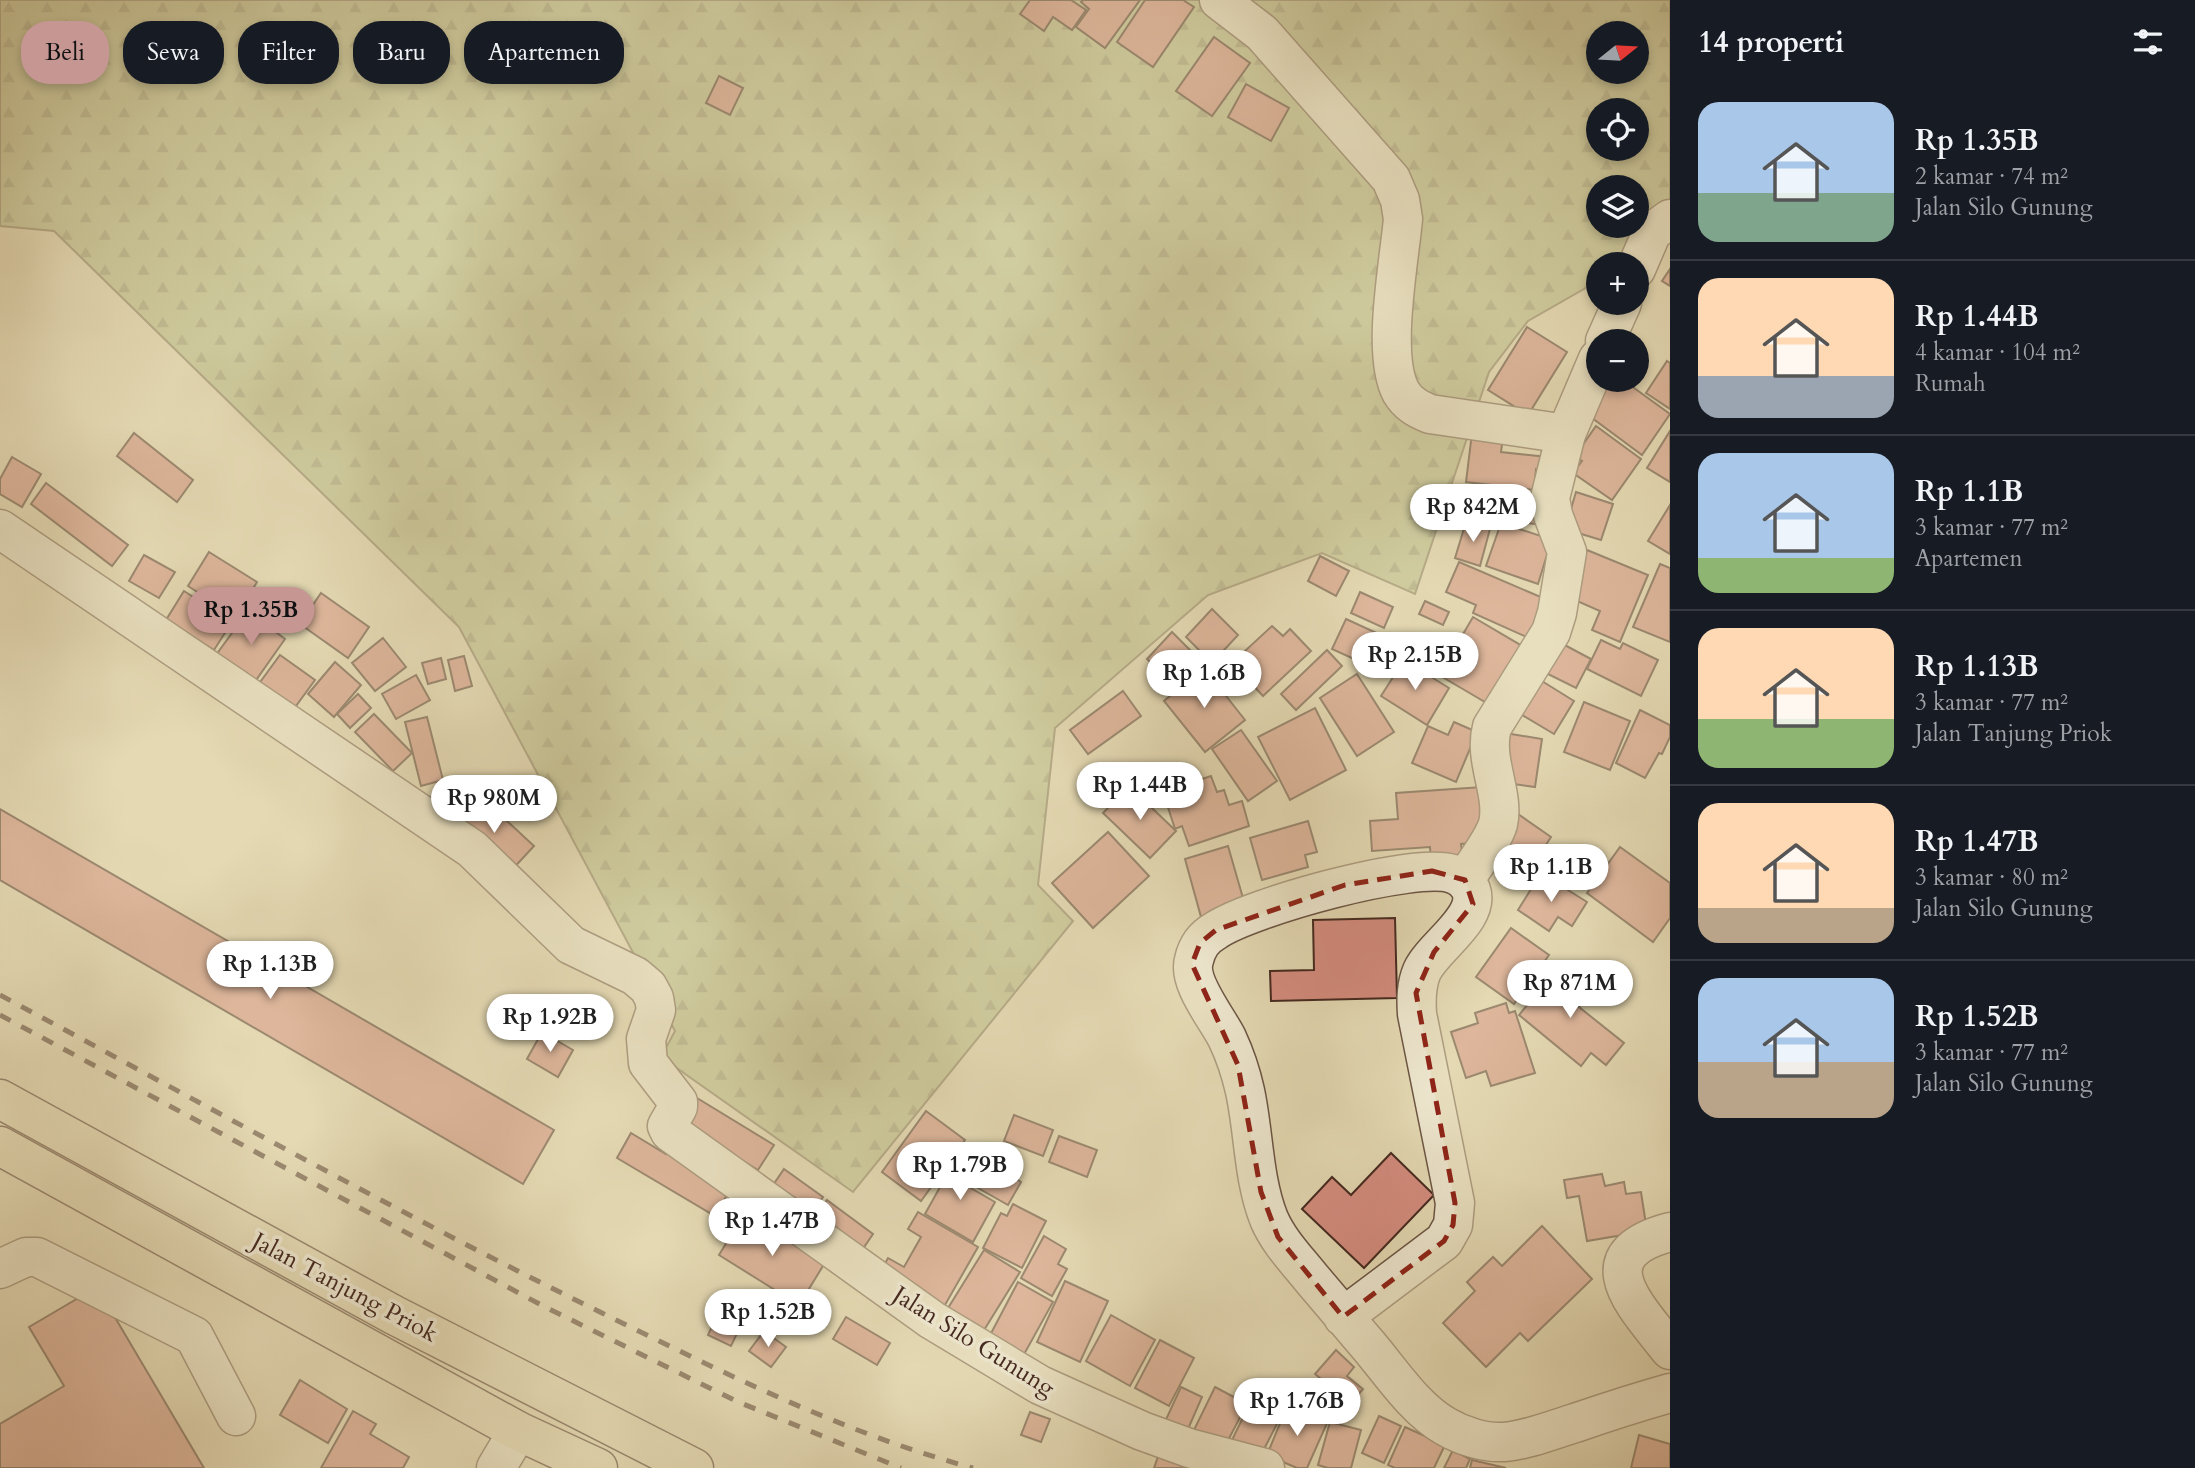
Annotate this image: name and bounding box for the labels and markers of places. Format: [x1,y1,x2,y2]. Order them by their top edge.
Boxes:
pin: Rp 842M [1408,484,1538,544]
pin: Rp 1.35B [179,588,323,647]
pin: Rp 2.15B [1343,632,1487,692]
pin: Rp 1.6B [1139,650,1269,710]
pin: Rp 1.44B [1068,762,1212,822]
pin: Rp 980M [429,776,559,835]
pin: Rp 1.1B [1486,844,1616,904]
pin: Rp 1.13B [198,942,342,1001]
pin: Rp 871M [1505,960,1635,1020]
pin: Rp 1.92B [478,995,622,1054]
pin: Rp 1.79B [888,1142,1032,1202]
pin: Rp 1.47B [700,1198,844,1258]
pin: Rp 1.52B [696,1290,840,1349]
pin: Rp 1.76B [1225,1378,1369,1438]

